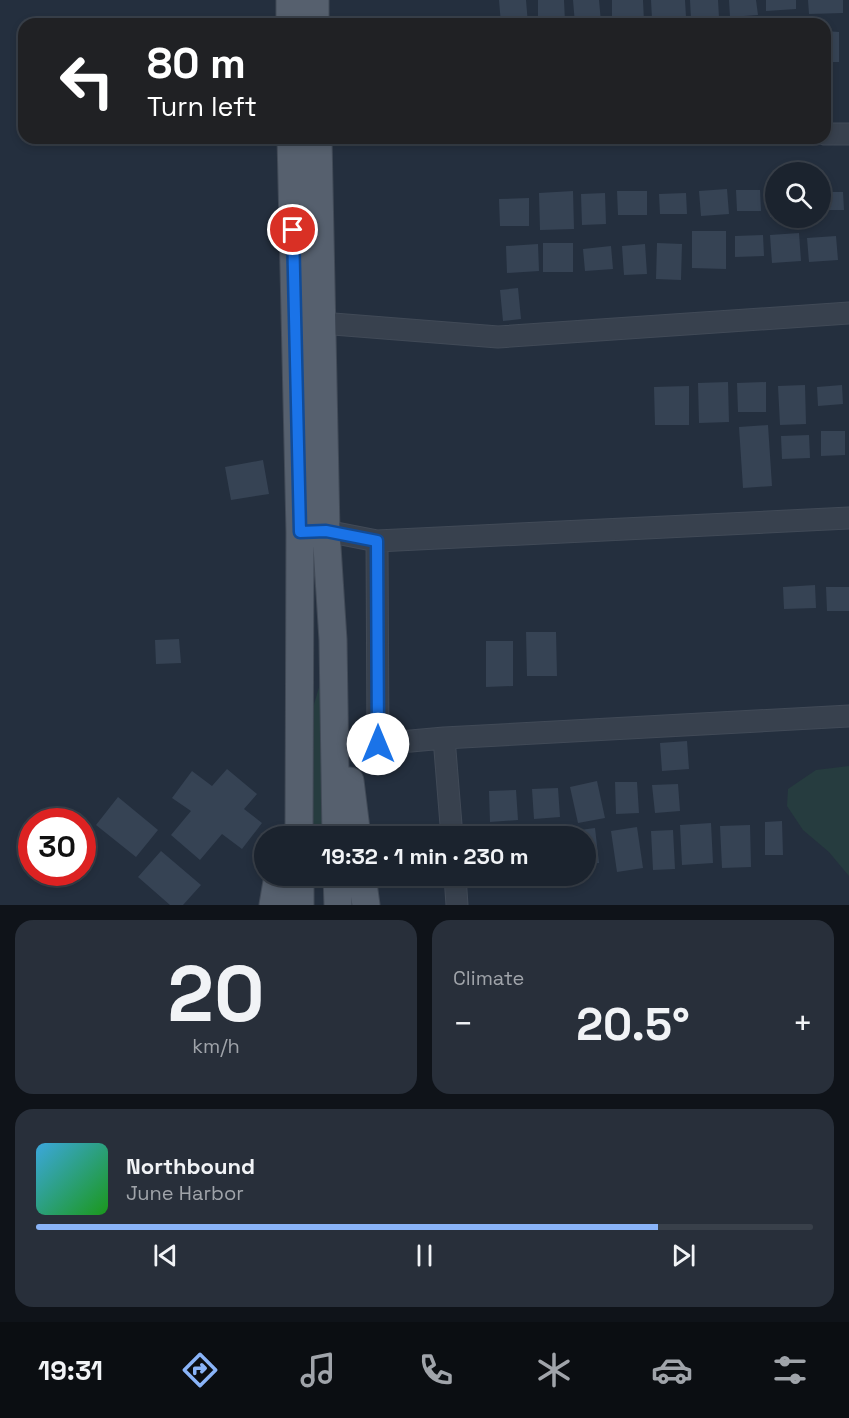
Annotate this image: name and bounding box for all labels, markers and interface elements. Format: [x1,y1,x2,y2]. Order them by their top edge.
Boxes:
text: 80 m [147,37,246,90]
icon: left [48,42,126,120]
text: Turn left [147,89,257,124]
map controls [765,162,831,228]
button: search [765,162,831,228]
pin [267,204,318,255]
icon: arrive [276,213,309,246]
position arrow [346,712,410,776]
speed limit sign: 30 [18,808,96,886]
text: 19:32 · 1 min · 230 m [321,842,529,870]
text: 20 [168,944,264,1044]
text: Climate [453,965,524,991]
text: 20.5° [576,996,690,1053]
text: − [453,1003,473,1045]
text: + [793,1003,813,1045]
text: km/h [192,1033,240,1059]
text: Northbound [126,1152,255,1180]
text: June Harbor [126,1180,244,1206]
icon: previous [149,1239,182,1272]
icon: pause [408,1239,441,1272]
icon: next [667,1239,700,1272]
icon: directions [179,1349,221,1391]
icon: music [297,1349,339,1391]
icon: phone [415,1349,457,1391]
icon: climate [533,1349,575,1391]
icon: car [651,1349,693,1391]
icon: filters [769,1349,811,1391]
text: 19:31 [38,1353,103,1388]

